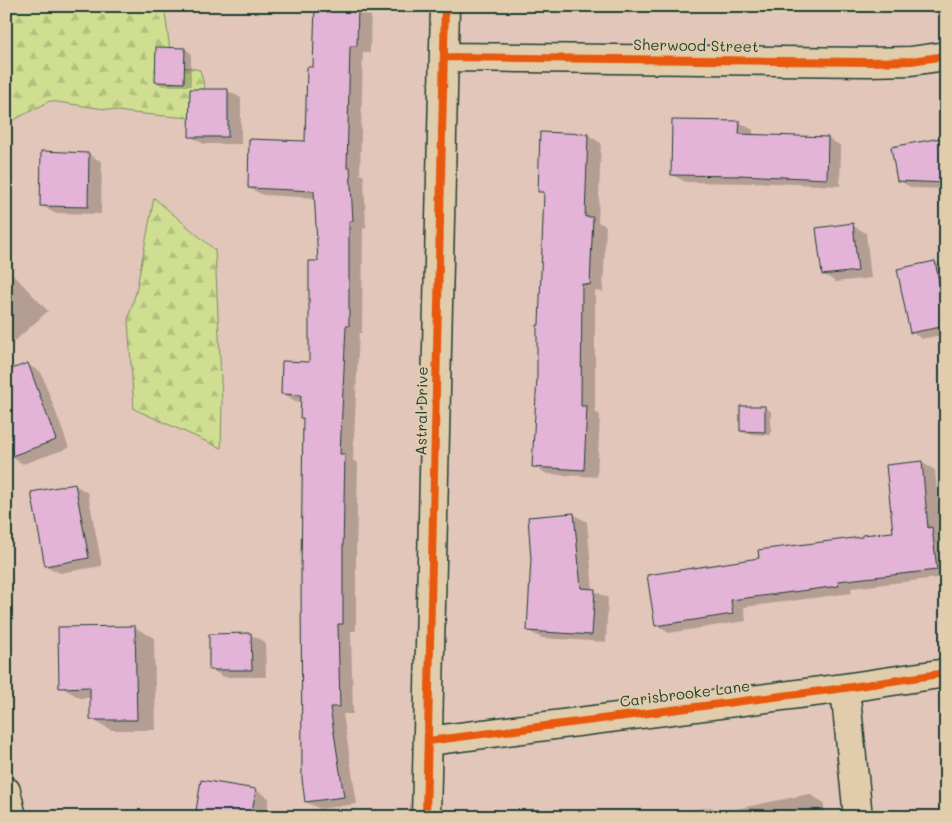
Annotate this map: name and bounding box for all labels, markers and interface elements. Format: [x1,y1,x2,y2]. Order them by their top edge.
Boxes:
street label: Sherwood Street [633,34,759,56]
street label: Astral Drive [410,366,432,456]
street label: Carisbrooke Lane [619,675,751,711]

